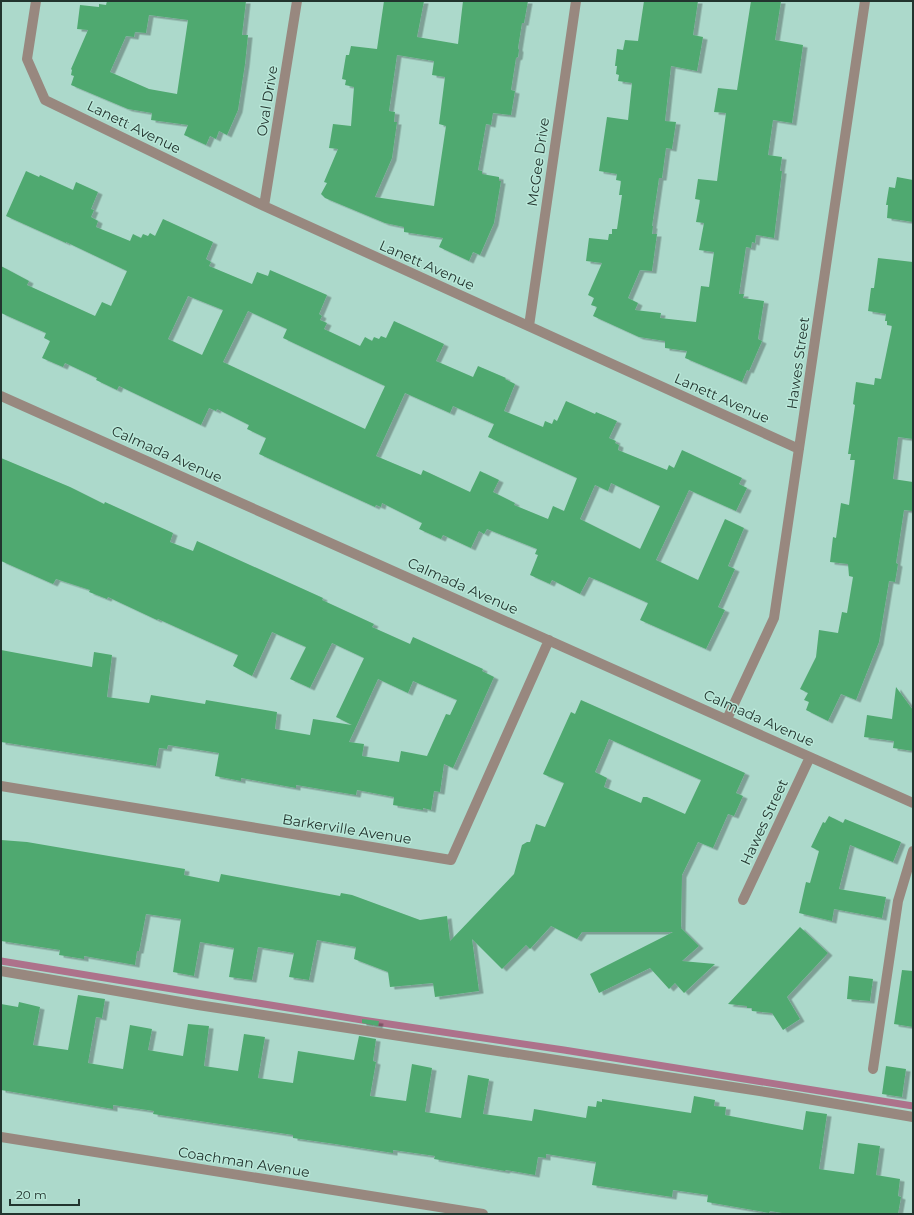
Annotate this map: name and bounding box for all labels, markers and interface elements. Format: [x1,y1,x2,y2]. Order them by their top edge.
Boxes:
street label: Oval Drive [253,64,281,138]
street label: Lanett Avenue [84,97,184,157]
street label: McGee Drive [523,117,553,207]
street label: Lanett Avenue [377,236,477,294]
street label: Hawes Street [783,315,813,410]
street label: Lanett Avenue [672,369,772,427]
street label: Calmada Avenue [109,422,225,486]
street label: Calmada Avenue [405,554,521,618]
street label: Calmada Avenue [701,686,817,750]
street label: Hawes Street [736,776,792,868]
street label: Barkerville Avenue [281,810,413,848]
street label: Coachman Avenue [177,1143,311,1181]
scale bar [10,1181,79,1207]
text: 20 m [16,1187,47,1202]

